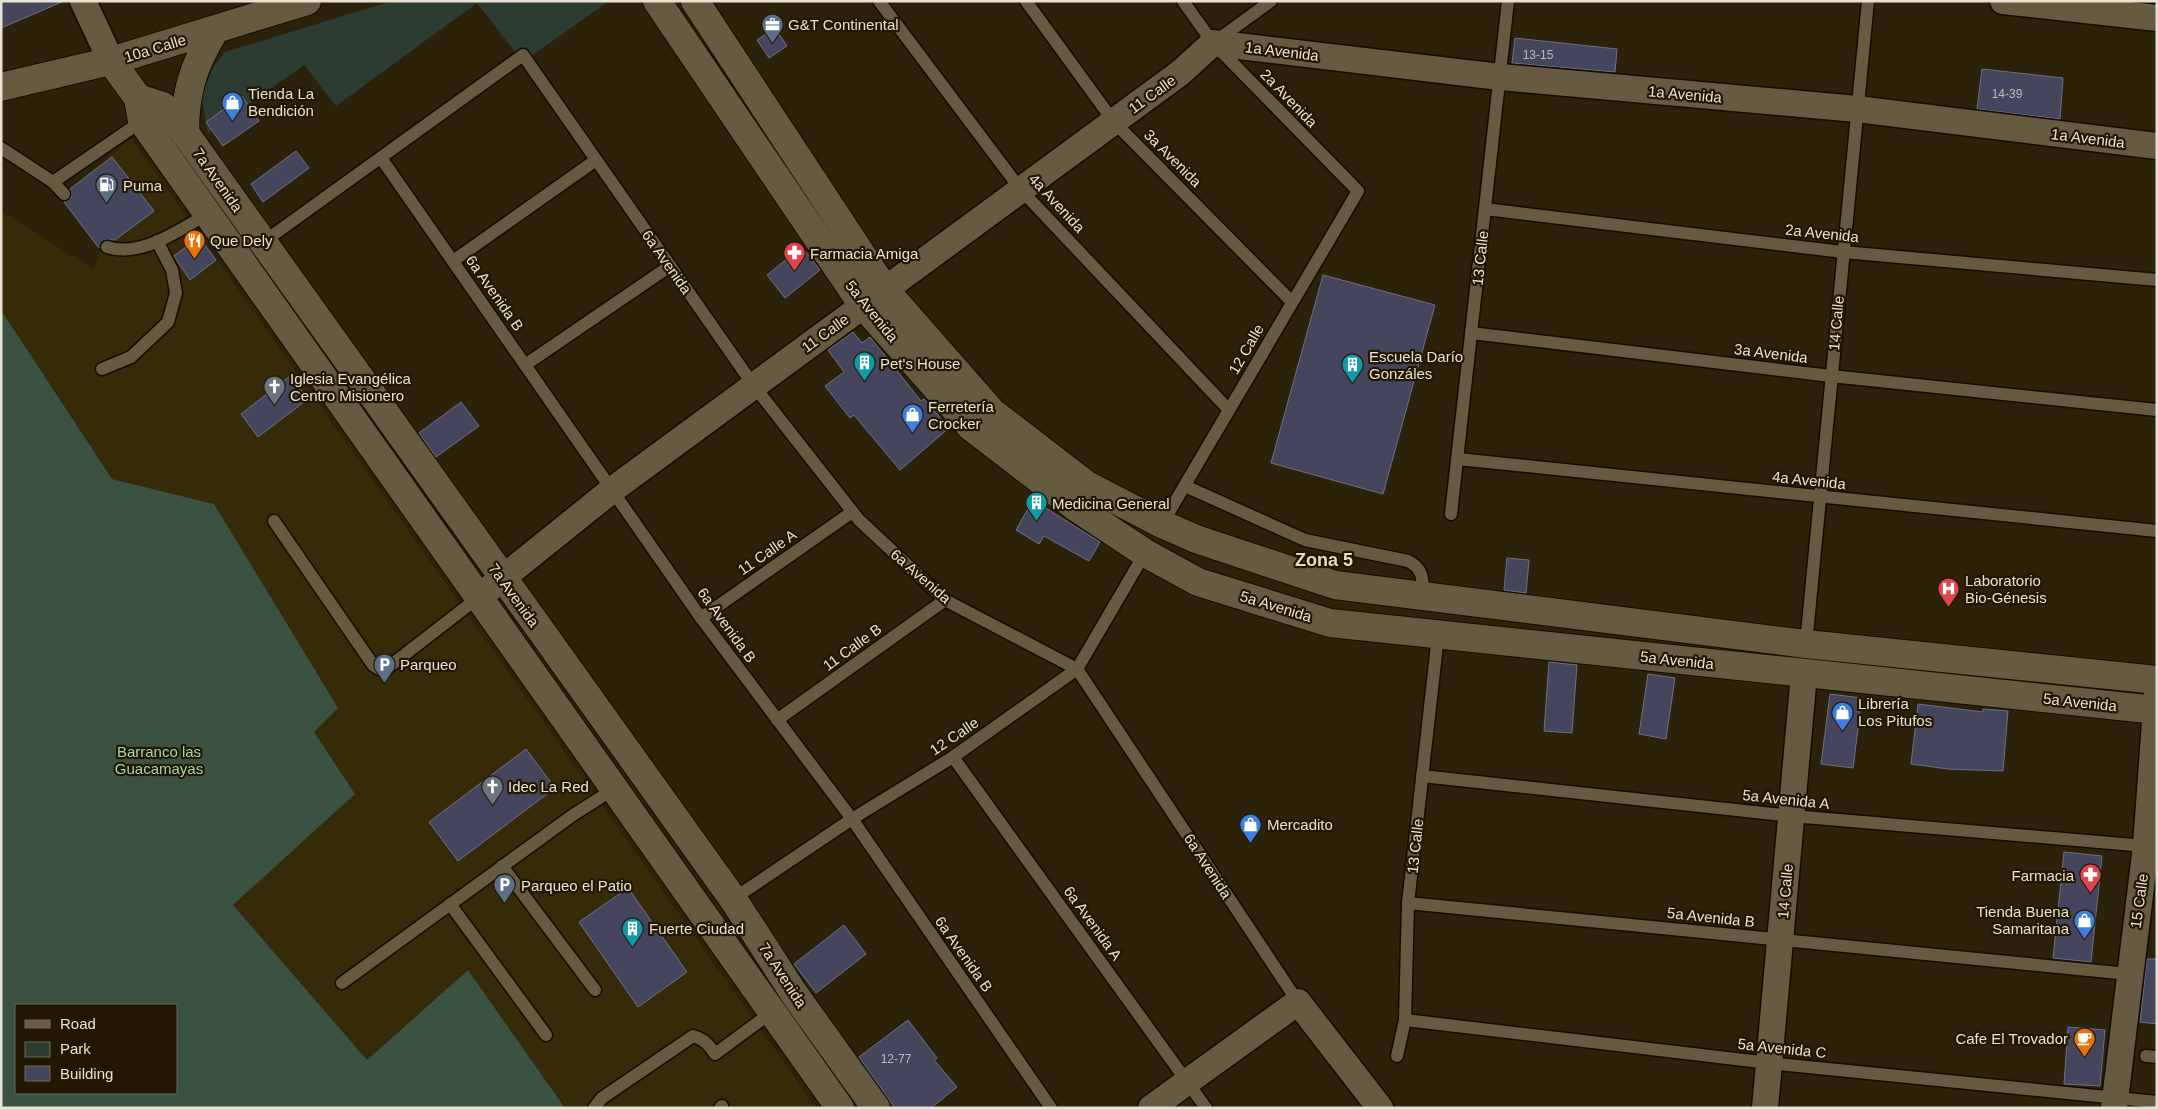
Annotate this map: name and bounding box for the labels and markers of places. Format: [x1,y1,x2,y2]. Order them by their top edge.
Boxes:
office icon: G&T Continental [760,12,784,43]
place label: G&T Continental [788,16,899,33]
place label: Tienda La Bendición [248,85,315,119]
shop icon: Tienda La Bendición [220,90,244,121]
fuel station icon: Puma [95,173,119,204]
place label: Puma [123,177,163,194]
restaurant icon: Que Dely [182,228,206,259]
place label: Que Dely [210,232,273,249]
pharmacy icon: Farmacia Amiga [782,241,806,272]
place label: Farmacia Amiga [810,245,919,262]
place label: Escuela Darío Gonzáles [1369,348,1463,382]
building icon: Pet's House [852,351,876,382]
building icon: Escuela Darío Gonzáles [1341,353,1365,384]
place label: Pet's House [880,355,960,372]
place label: Iglesia Evangélica Centro Misionero [290,370,412,404]
church icon: Iglesia Evangélica Centro Misionero [262,375,286,406]
place label: Ferretería Crocker [928,398,995,432]
shop icon: Ferretería Crocker [900,403,924,434]
building icon: Medicina General [1024,491,1048,522]
place label: Medicina General [1052,495,1170,512]
place label: Laboratorio Bio-Génesis [1965,572,2047,606]
hospital icon: Laboratorio Bio-Génesis [1937,577,1961,608]
parking icon: Parqueo [372,652,396,683]
place label: Parqueo [400,656,457,673]
place label: Librería Los Pitufos [1858,695,1932,729]
shop icon: Librería Los Pitufos [1830,700,1854,731]
church icon: Idec La Red [480,774,504,805]
place label: Idec La Red [508,778,589,795]
shop icon: Mercadito [1239,812,1263,843]
place label: Mercadito [1267,816,1333,833]
pharmacy icon: Farmacia [2078,863,2102,894]
place label: Farmacia [2011,867,2075,884]
parking icon: Parqueo el Patio [493,873,517,904]
place label: Parqueo el Patio [521,877,632,894]
place label: Tienda Buena Samaritana [1976,903,2070,937]
shop icon: Tienda Buena Samaritana [2073,908,2097,939]
building icon: Fuerte Ciudad [621,916,645,947]
place label: Fuerte Ciudad [649,920,744,937]
cafe icon: Cafe El Trovador [2072,1026,2096,1057]
place label: Cafe El Trovador [1955,1030,2068,1047]

